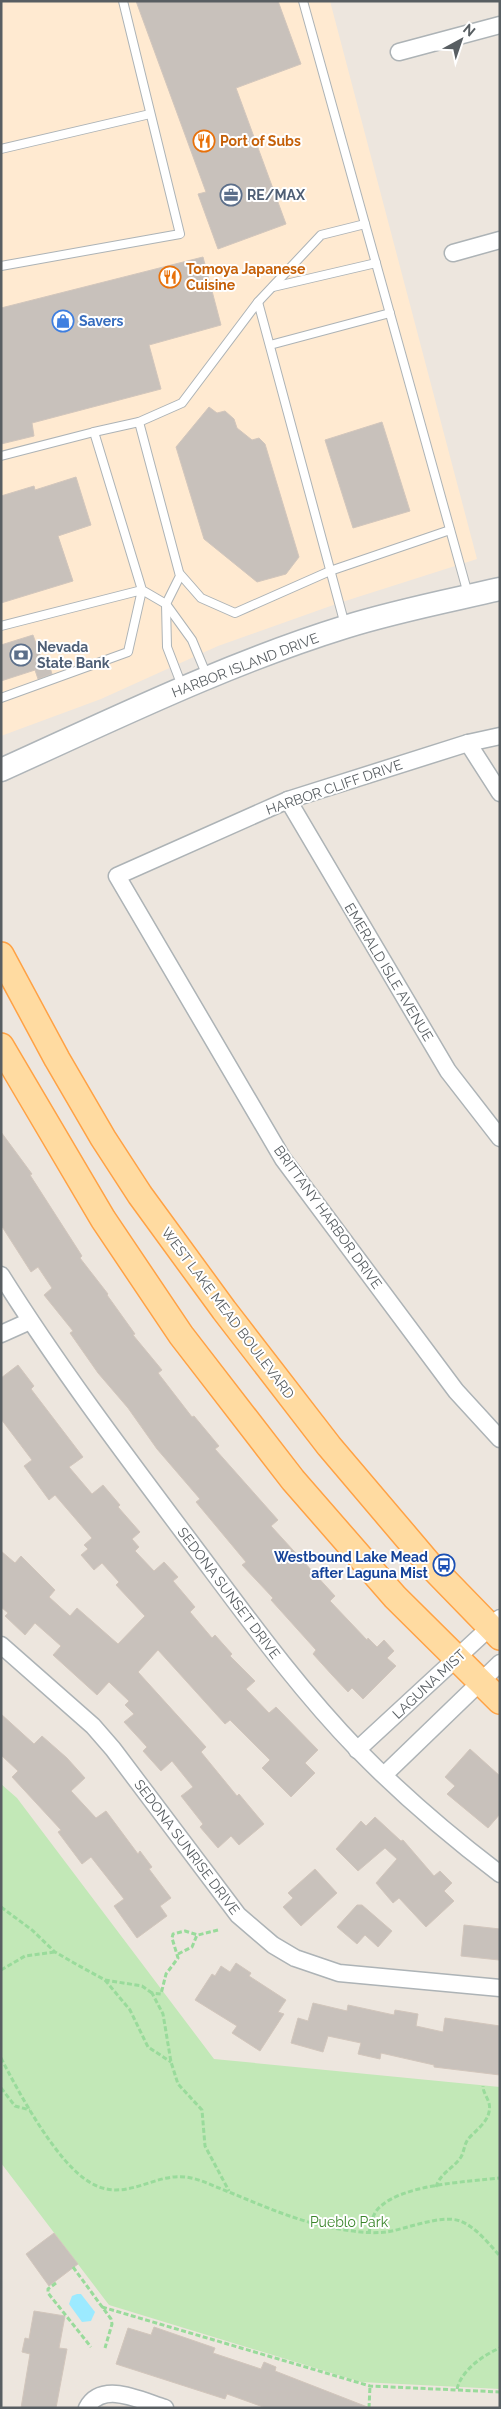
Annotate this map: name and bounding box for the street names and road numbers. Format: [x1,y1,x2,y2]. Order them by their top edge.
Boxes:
street label: HARBOR ISLAND DRIVE [169,630,321,700]
street label: HARBOR CLIFF DRIVE [264,756,404,818]
street label: EMERALD ISLE AVENUE [341,900,437,1044]
street label: BRITTANY HARBOR DRIVE [271,1142,385,1292]
street label: WEST LAKE MEAD BOULEVARD [158,1224,298,1402]
street label: SEDONA SUNSET DRIVE [174,1524,284,1662]
street label: LAGUNA MIST [389,1646,469,1722]
street label: SEDONA SUNRISE DRIVE [131,1776,243,1918]

